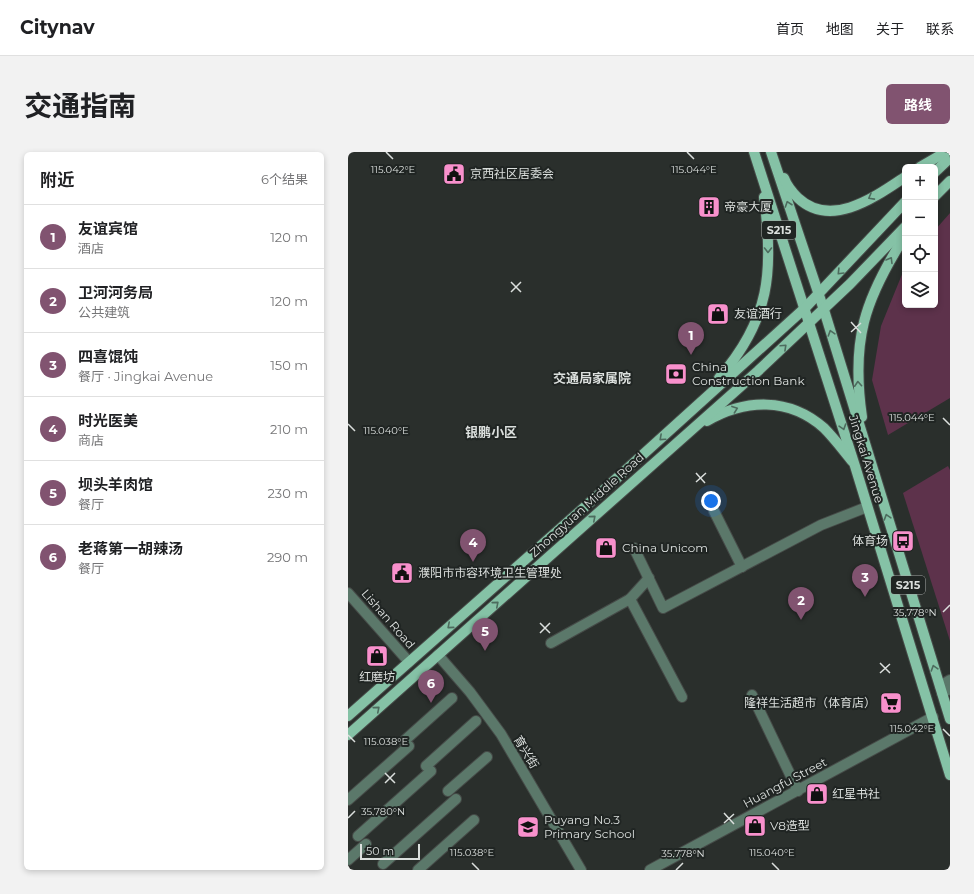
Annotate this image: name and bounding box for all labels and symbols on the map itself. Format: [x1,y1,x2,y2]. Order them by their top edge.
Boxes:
public building icon: 京西社区居委会 [441,161,467,187]
text: 115.042°E [371,163,416,176]
text: 115.044°E [671,163,717,176]
place label: 京西社区居委会 [470,166,554,181]
one-way arrow [868,192,876,200]
building icon: 帝豪大厦 [696,194,722,220]
place label: 帝豪大厦 [724,199,772,214]
one-way arrow [784,201,793,208]
road number: S215 [762,221,796,239]
one-way arrow [764,247,773,253]
one-way arrow [885,257,892,264]
one-way arrow [837,267,845,275]
shop icon: 友谊酒行 [705,301,731,327]
place label: 友谊酒行 [734,306,782,321]
pin: 1 [678,322,704,355]
one-way arrow [827,329,836,336]
one-way arrow [779,345,787,352]
place label: China Construction Bank [692,359,805,388]
bank icon: China Construction Bank [663,361,689,387]
district label: 交通局家属院 [553,370,631,386]
one-way arrow [853,381,862,387]
one-way arrow [731,405,738,413]
text: 115.044°E [889,411,935,424]
street label: Jingkai Avenue [846,412,887,505]
text: 115.040°E [363,424,409,437]
district label: 银鹏小区 [465,424,517,440]
one-way arrow [838,424,847,431]
one-way arrow [659,433,667,440]
street label: Zhongyuan Middle Road [526,449,647,560]
your location [701,491,721,511]
one-way arrow [883,514,892,521]
one-way arrow [588,515,596,523]
bus stop icon: 体育场 [890,528,916,554]
pin: 4 [460,529,486,562]
place label: 体育场 [852,533,888,548]
shop icon: China Unicom [593,535,619,561]
place label: China Unicom [622,540,708,555]
public building icon: 濮阳市市容环境卫生管理处 [389,560,415,586]
pin: 3 [852,564,878,597]
place label: 濮阳市市容环境卫生管理处 [418,565,562,580]
road number: S215 [891,576,925,594]
street label: Lishan Road [358,586,418,652]
pin: 2 [788,587,814,620]
one-way arrow [491,602,498,609]
text: 35.778°N [893,606,937,619]
pin: 5 [472,618,498,651]
one-way arrow [447,622,454,629]
shop icon: 红磨坊 [364,643,390,669]
one-way arrow [930,665,939,672]
place label: 红磨坊 [359,669,395,684]
pin: 6 [418,670,444,703]
supermarket icon: 隆祥生活超市（体育店） [878,690,904,716]
place label: 隆祥生活超市（体育店） [744,695,876,710]
one-way arrow [373,706,380,713]
text: 115.042°E [890,722,935,735]
street label: 育兴街 [511,732,542,771]
text: 115.038°E [364,735,408,748]
street label: Huangfu Street [740,754,829,811]
shop icon: 红星书社 [804,781,830,807]
place label: 红星书社 [832,786,880,801]
text: 35.780°N [361,805,405,818]
place label: Puyang No.3 Primary School [544,812,635,841]
shop icon: V8造型 [742,813,768,839]
school or university icon: Puyang No.3 Primary School [515,814,541,840]
place label: V8造型 [770,818,810,833]
scale bar [360,842,420,861]
text: 115.038°E [450,846,494,859]
text: 115.040°E [749,846,795,859]
text: 35.778°N [661,847,705,860]

